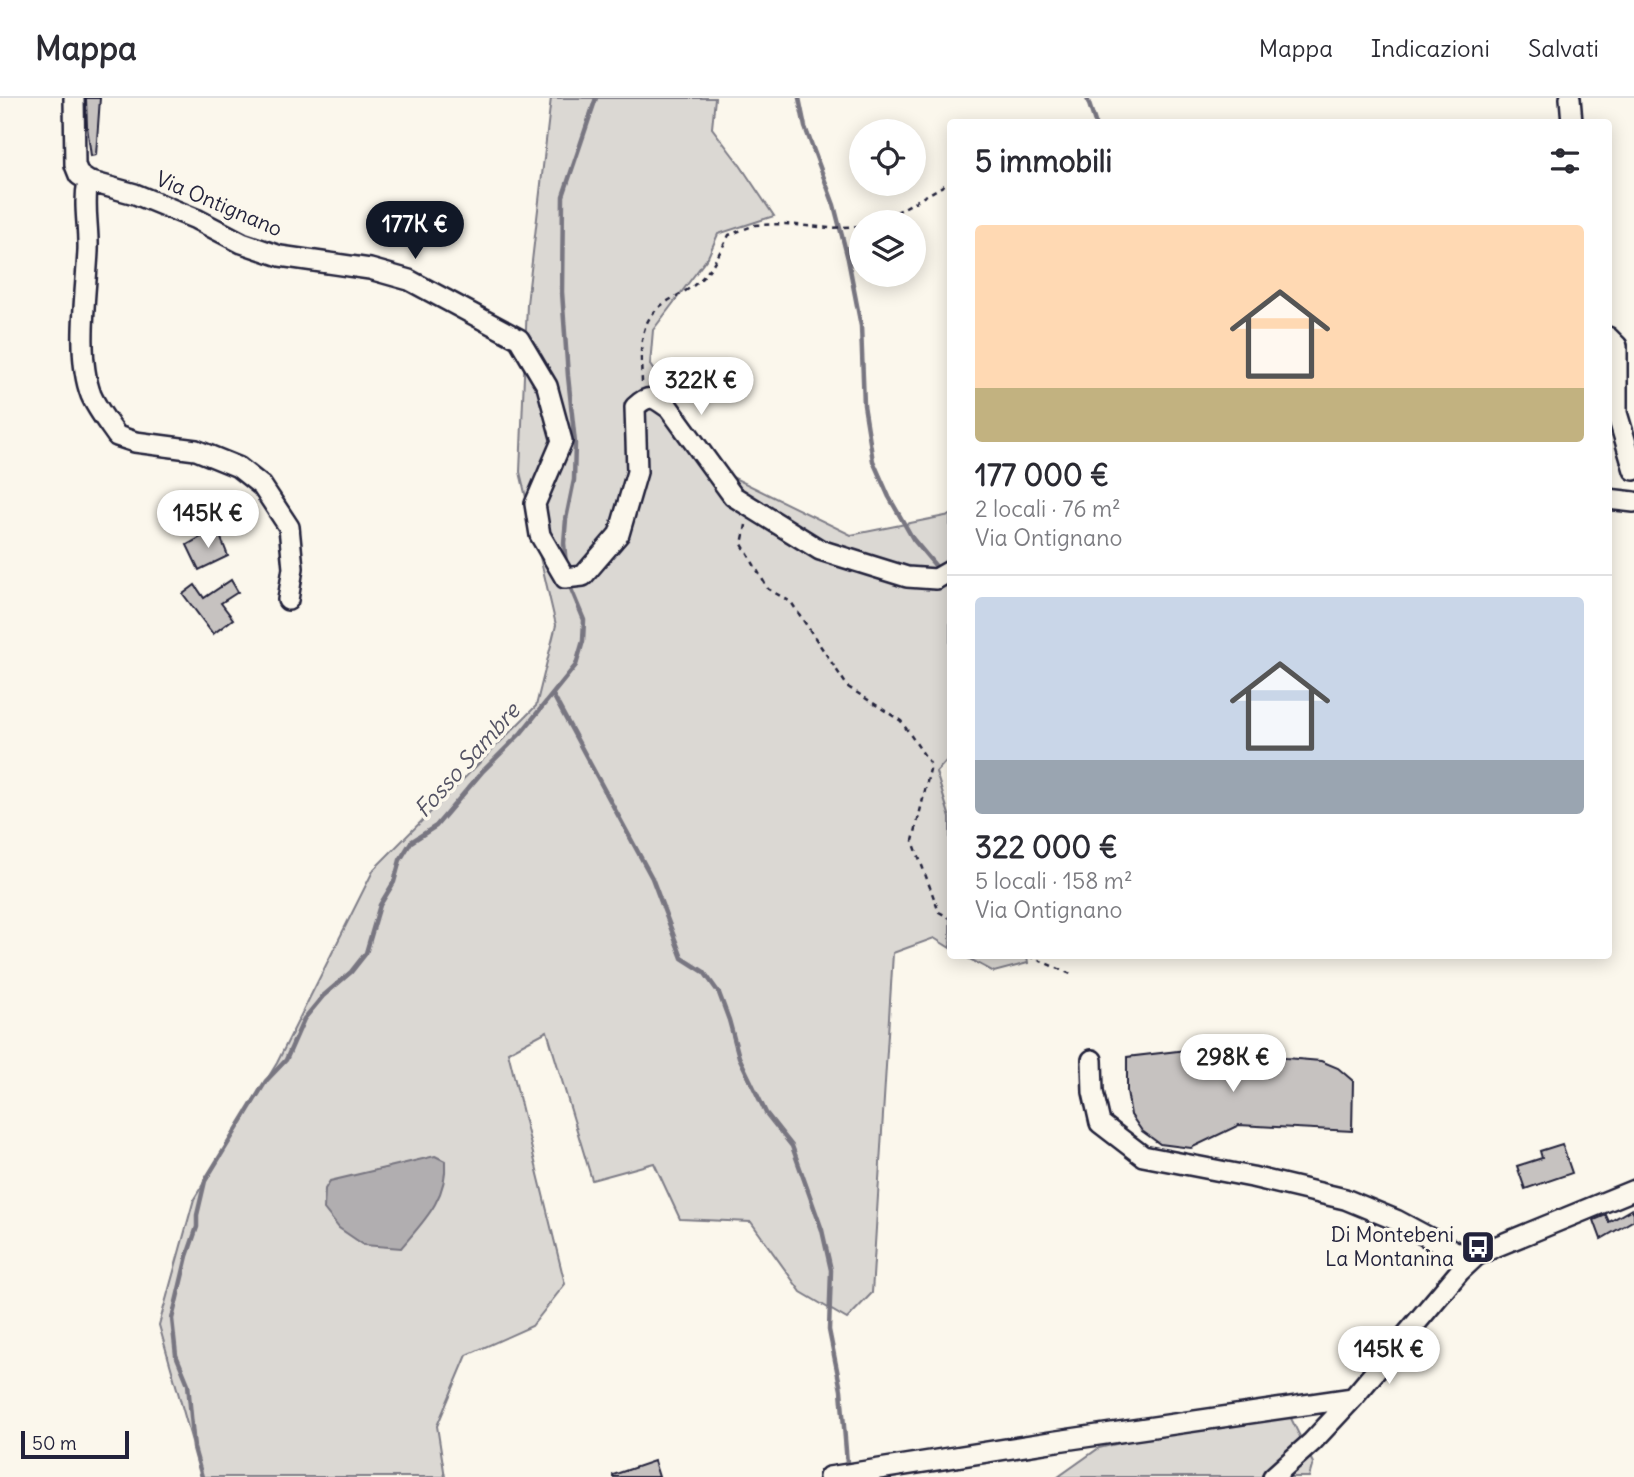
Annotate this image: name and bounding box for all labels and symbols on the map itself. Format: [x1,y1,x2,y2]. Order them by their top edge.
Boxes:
street label: Via Ontignano [152,165,286,242]
pin: 177K € [358,202,472,261]
pin: 322K € [644,358,758,417]
pin: 145K € [151,490,265,550]
water label: Fosso Sambre [408,695,527,823]
pin: 298K € [1176,1034,1290,1094]
place label: Di Montebeni La Montanina [1325,1221,1454,1272]
bus stop icon: Di Montebeni La Montanina [1459,1228,1497,1266]
pin: 145K € [1332,1326,1446,1386]
scale bar [21,1428,130,1460]

